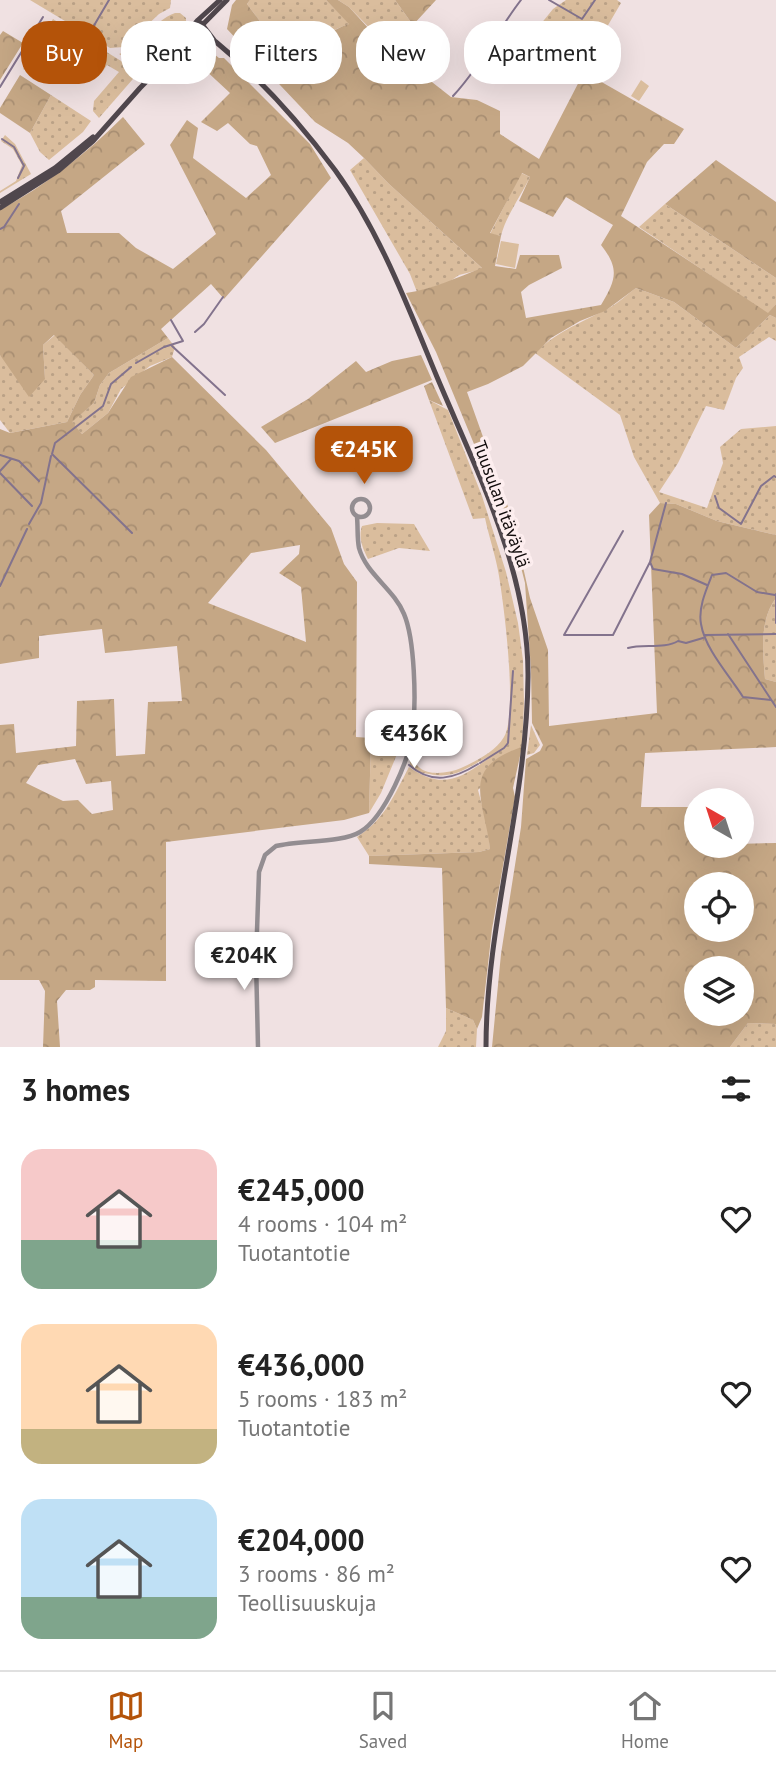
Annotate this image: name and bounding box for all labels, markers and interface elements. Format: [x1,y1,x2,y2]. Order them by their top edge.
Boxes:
chip: Buy [21,21,107,84]
chip: Rent [121,21,216,84]
chip: Filters [230,21,342,84]
chip: New [356,21,450,84]
chip: Apartment [464,21,621,84]
pin: €245K [315,426,413,486]
text: €245K [331,434,397,463]
street label: Tuusulan itäväylä [468,437,536,571]
pin: €436K [365,710,463,770]
text: €436K [381,718,447,747]
north arrow [684,788,754,858]
map controls [684,788,754,1026]
button: locate [684,872,754,942]
pin: €204K [195,932,293,992]
text: €204K [211,940,277,969]
button: layers [684,956,754,1026]
text: 3 homes [21,1070,130,1109]
icon: filters [717,1070,755,1108]
text: €245,000 [238,1170,365,1209]
icon: home [77,1177,161,1261]
icon: heart [717,1200,755,1238]
text: 4 rooms · 104 m² [238,1209,407,1238]
text: Tuotantotie [238,1238,350,1267]
text: €436,000 [238,1345,365,1384]
icon: home [77,1352,161,1436]
icon: heart [717,1375,755,1413]
text: 5 rooms · 183 m² [238,1384,407,1413]
text: Tuotantotie [238,1413,350,1442]
text: €204,000 [238,1520,365,1559]
icon: home [77,1527,161,1611]
icon: heart [717,1550,755,1588]
text: 3 rooms · 86 m² [238,1559,395,1588]
text: Teollisuuskuja [238,1588,376,1617]
tab: Map [107,1687,145,1753]
tab: Saved [359,1687,407,1753]
tab: Home [621,1687,669,1753]

